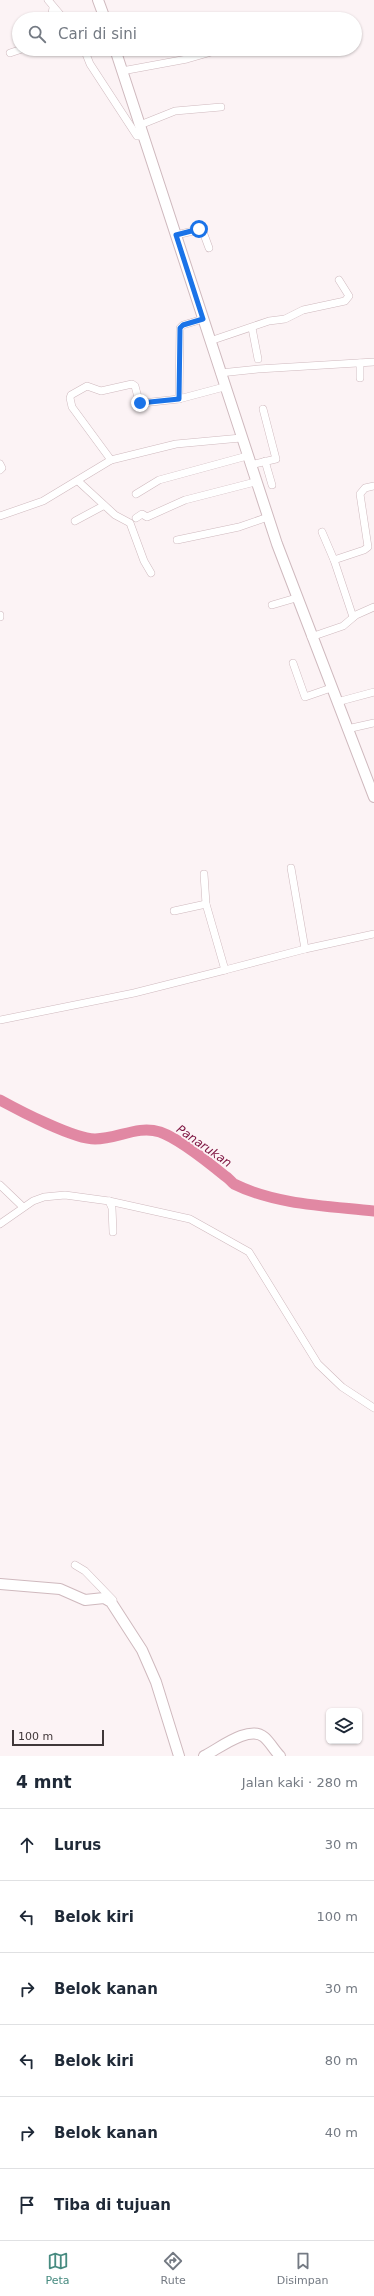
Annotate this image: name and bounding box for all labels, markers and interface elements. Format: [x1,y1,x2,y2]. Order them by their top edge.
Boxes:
search box [12,12,362,56]
icon: search [26,23,48,45]
text: Cari di sini [58,25,137,43]
route start [190,220,208,238]
route end [131,394,149,412]
water label: Panarukan [174,1122,234,1170]
map controls [326,1708,362,1744]
button: layers [326,1708,362,1744]
scale bar [12,1728,104,1747]
text: 100 m [18,1730,53,1743]
text: 4 mnt [16,1772,72,1792]
text: Jalan kaki · 280 m [242,1775,358,1790]
icon: ahead [16,1834,38,1856]
text: Lurus [54,1836,101,1854]
text: 30 m [325,1837,358,1852]
icon: left [16,1906,38,1928]
text: Belok kiri [54,1908,134,1926]
text: 100 m [316,1909,358,1924]
icon: right [16,1978,38,2000]
text: Belok kanan [54,1980,158,1998]
text: 30 m [325,1981,358,1996]
icon: left [16,2050,38,2072]
text: Belok kiri [54,2052,134,2070]
text: 80 m [325,2053,358,2068]
icon: right [16,2122,38,2144]
text: Belok kanan [54,2124,158,2142]
text: 40 m [325,2125,358,2140]
icon: arrive [16,2194,38,2216]
text: Tiba di tujuan [54,2196,171,2214]
tab: Peta [46,2250,70,2287]
tab: Rute [161,2250,186,2287]
tab: Disimpan [277,2250,329,2287]

